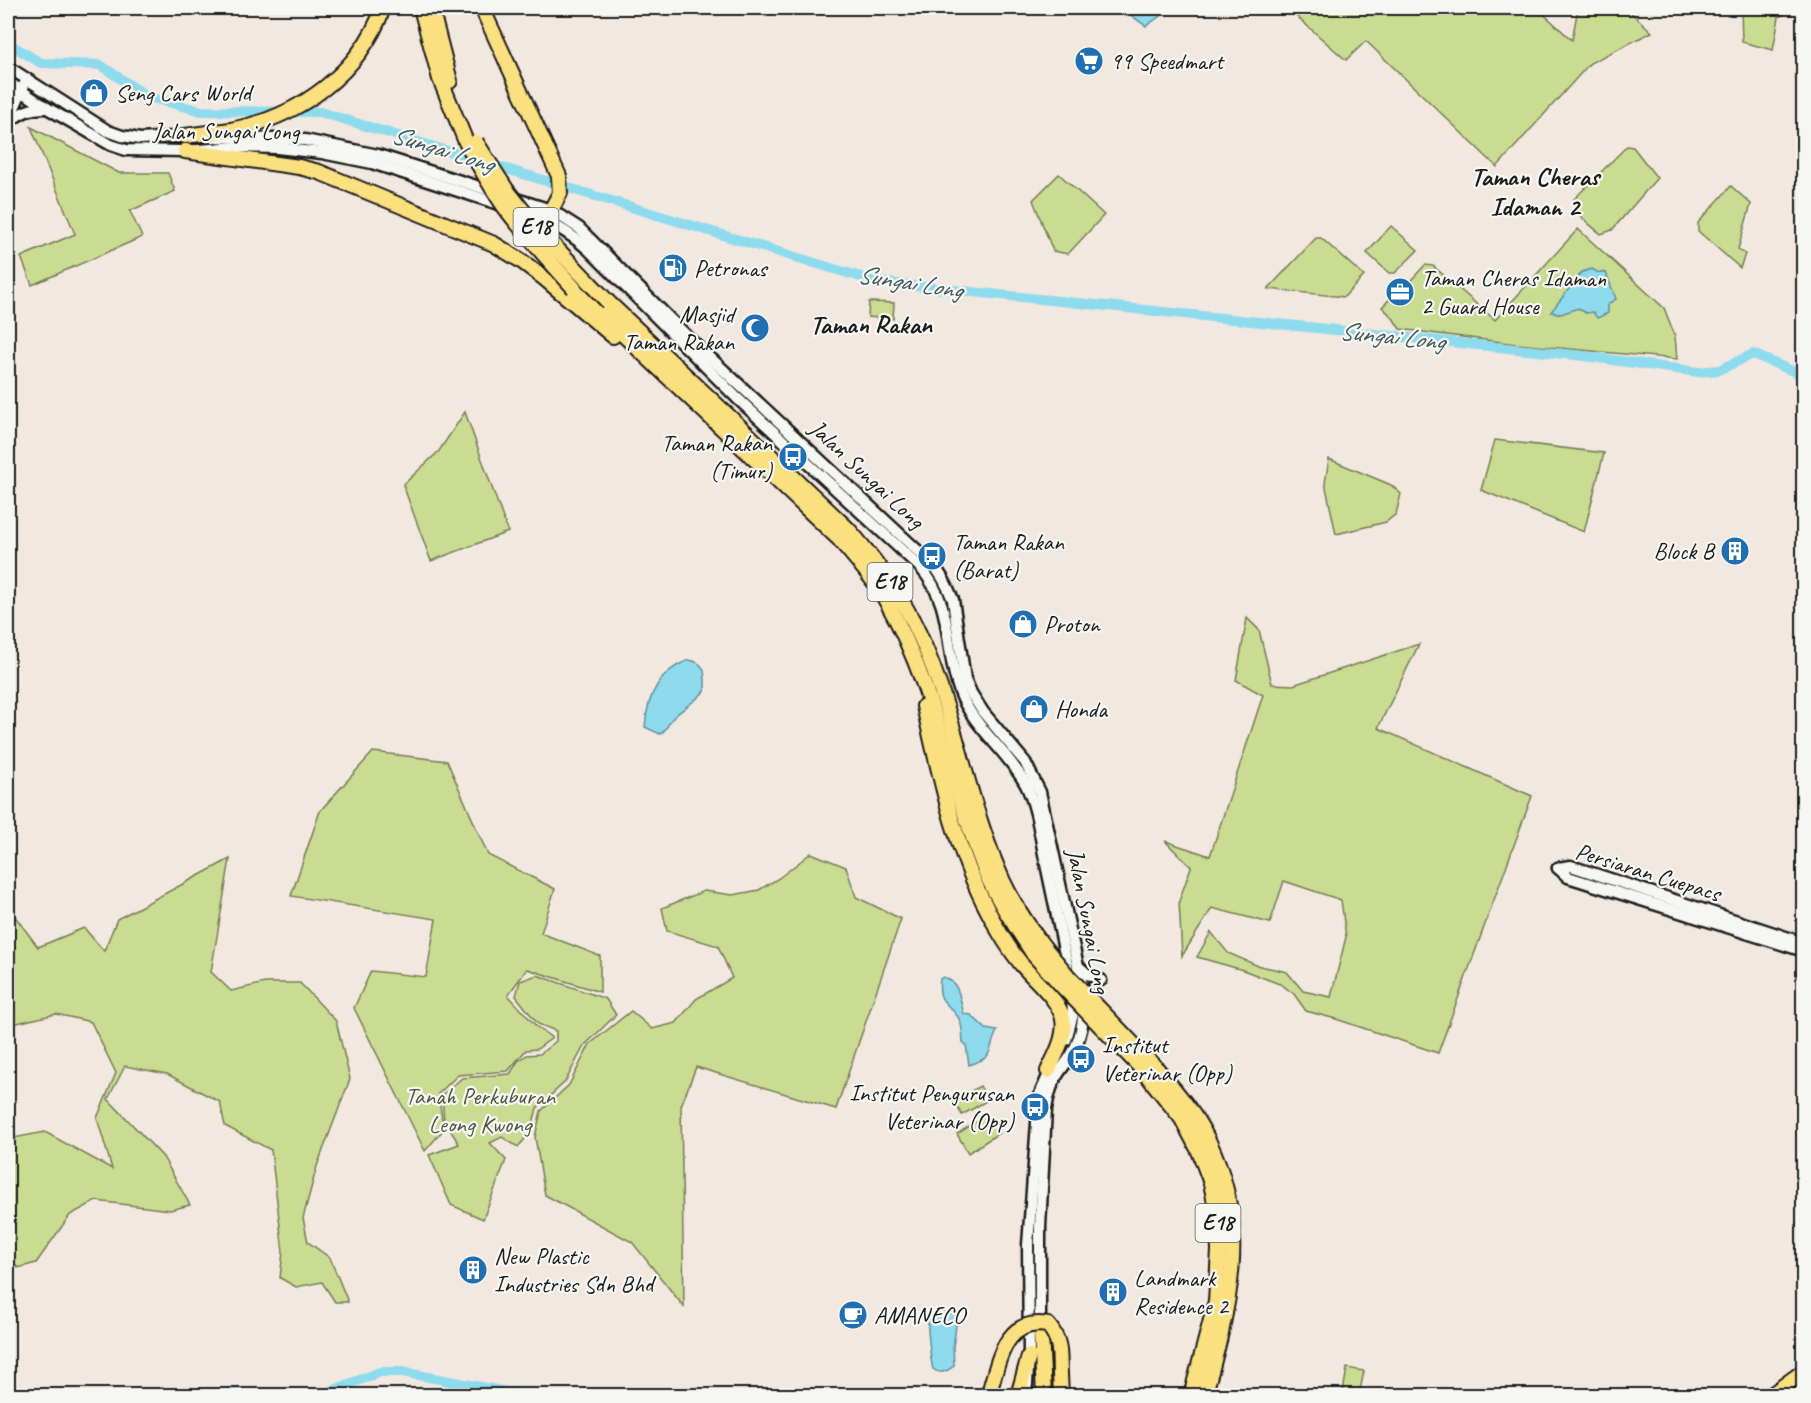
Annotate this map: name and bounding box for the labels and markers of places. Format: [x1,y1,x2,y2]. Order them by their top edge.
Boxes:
supermarket icon: 99 Speedmart [1073,45,1105,77]
place label: 99 Speedmart [1110,46,1225,76]
shop icon: Seng Cars World [78,77,110,109]
place label: Seng Cars World [115,78,254,108]
fuel station icon: Petronas [657,252,689,284]
place label: Petronas [694,253,769,283]
place label: Taman Cheras Idaman 2 Guard House [1421,263,1606,321]
office icon: Taman Cheras Idaman 2 Guard House [1384,276,1416,308]
place label: Masjid Taman Rakan [623,299,738,357]
mosque icon: Masjid Taman Rakan [739,312,771,344]
place label: Taman Rakan (Timur) [661,428,773,486]
bus stop icon: Taman Rakan (Timur) [777,441,809,473]
place label: Taman Rakan (Barat) [953,527,1065,585]
building icon: Block B [1719,535,1751,567]
place label: Block B [1653,536,1716,566]
bus stop icon: Taman Rakan (Barat) [916,540,948,572]
shop icon: Proton [1007,608,1039,640]
place label: Proton [1044,609,1101,639]
shop icon: Honda [1018,693,1050,725]
place label: Honda [1055,694,1108,724]
place label: Institut Veterinar (Opp) [1102,1030,1233,1088]
bus stop icon: Institut Veterinar (Opp) [1065,1043,1097,1075]
place label: Institut Pengurusan Veterinar (Opp) [849,1078,1015,1136]
bus stop icon: Institut Pengurusan Veterinar (Opp) [1019,1091,1051,1123]
place label: New Plastic Industries Sdn Bhd [494,1241,657,1299]
building icon: New Plastic Industries Sdn Bhd [457,1254,489,1286]
place label: Landmark Residence 2 [1134,1263,1230,1321]
building icon: Landmark Residence 2 [1097,1276,1129,1308]
cafe icon: AMANECO [837,1299,869,1331]
place label: AMANECO [874,1300,968,1330]

